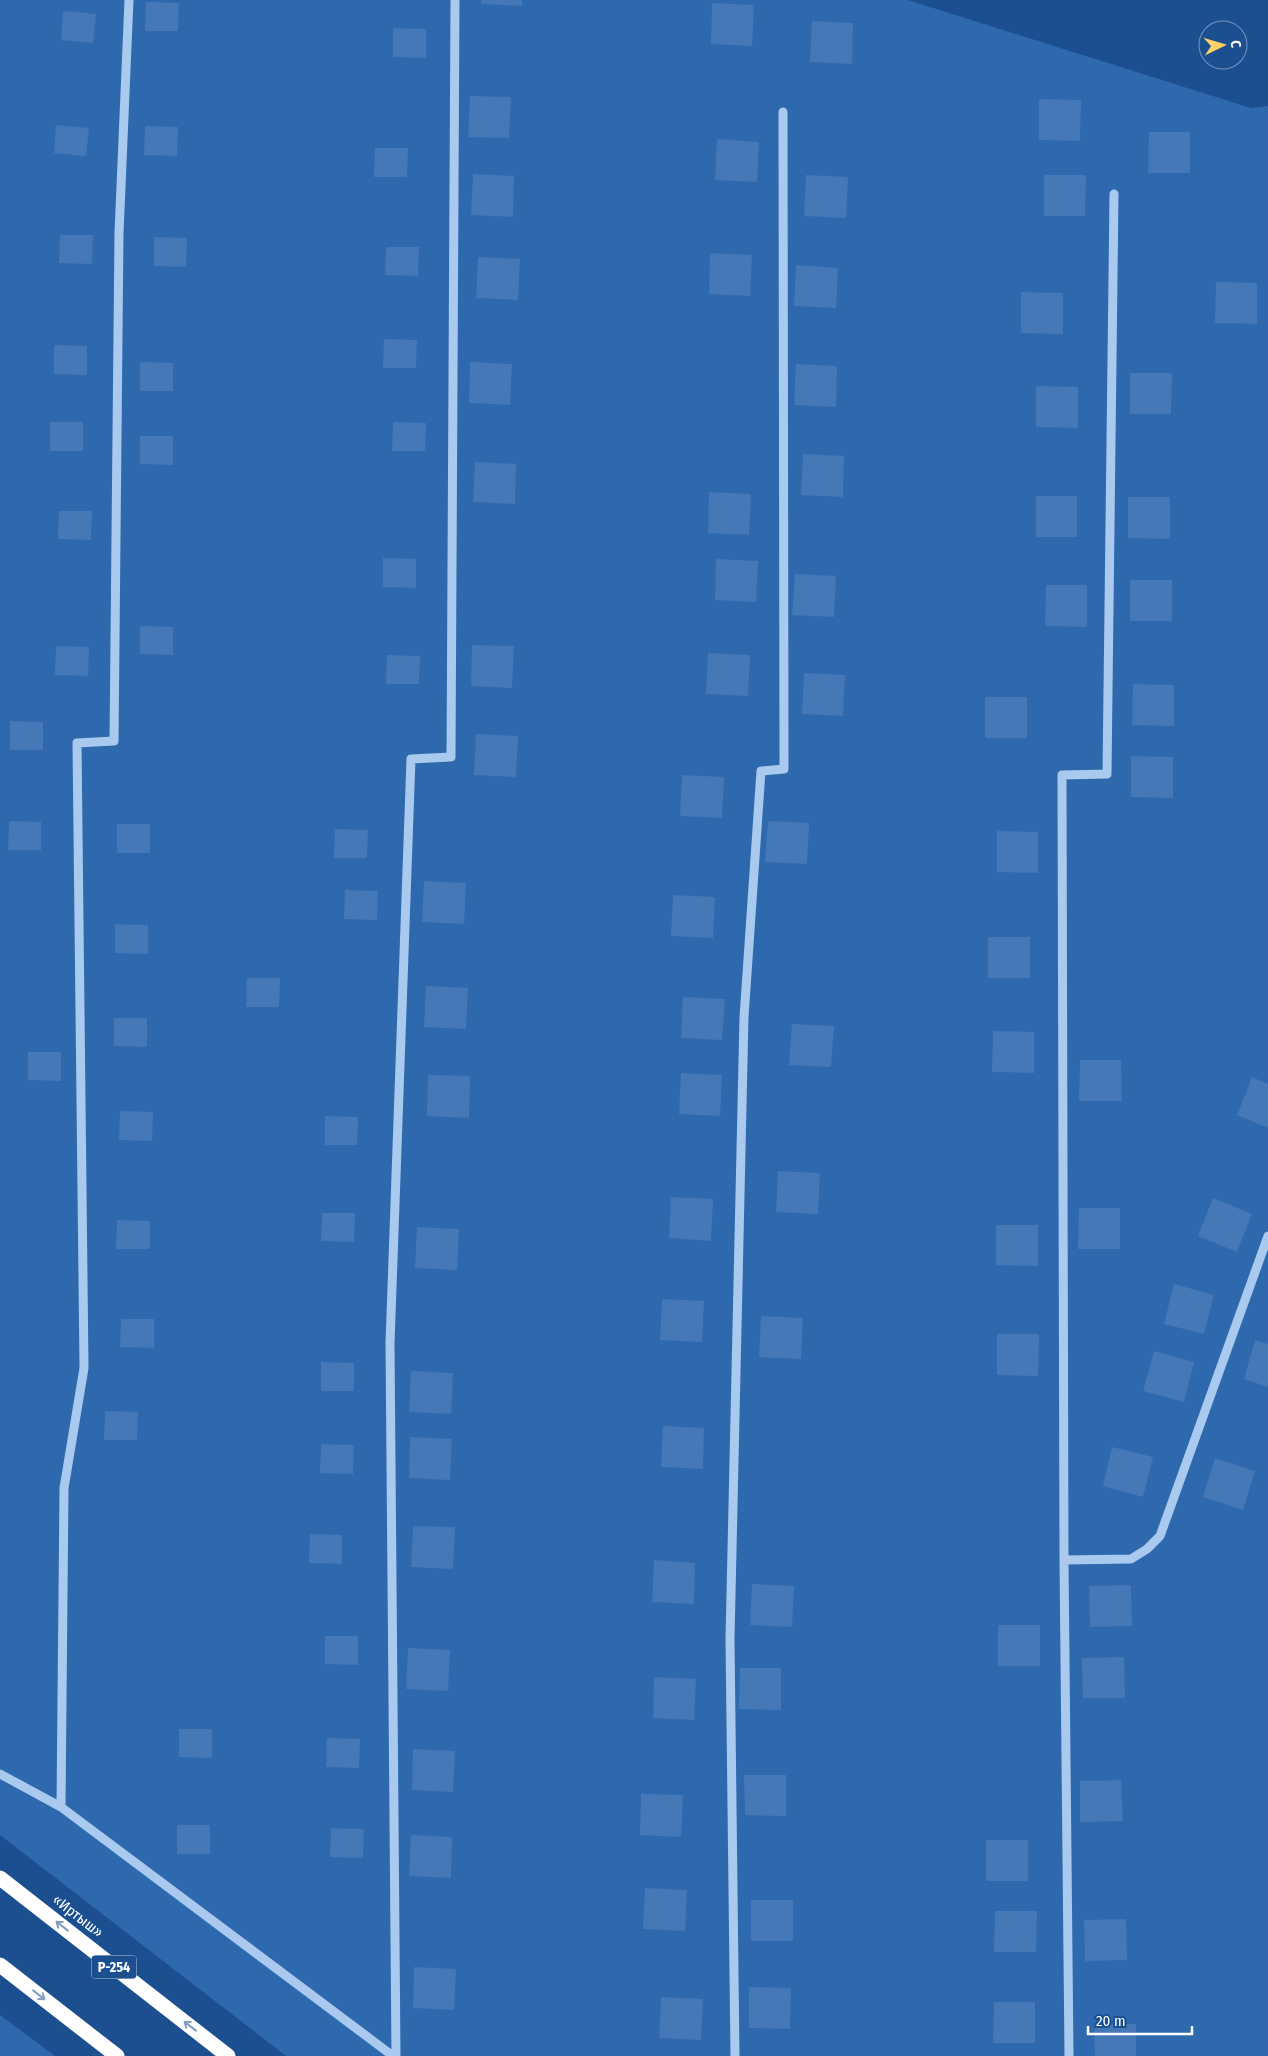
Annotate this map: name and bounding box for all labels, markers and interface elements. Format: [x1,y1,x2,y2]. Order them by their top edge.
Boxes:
north arrow [1198,20,1248,70]
text: С [1227,40,1244,49]
street label: «Иртыш» [49,1891,107,1941]
one-way arrow [55,1921,68,1932]
road number: Р-254 [92,1955,136,1978]
one-way arrow [32,1989,45,2000]
scale bar [1088,2004,1192,2036]
text: 20 m [1096,2012,1126,2030]
one-way arrow [183,2021,197,2031]

